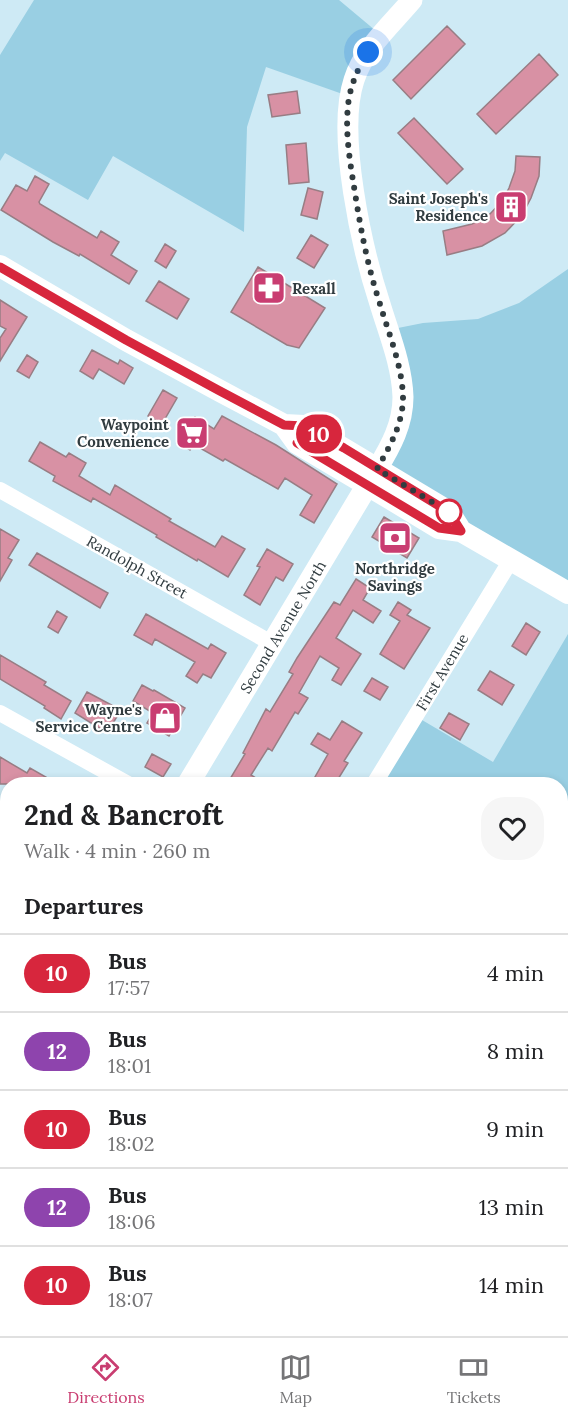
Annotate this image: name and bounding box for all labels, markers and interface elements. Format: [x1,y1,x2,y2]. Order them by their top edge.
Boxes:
your location [353,37,383,67]
place label: Saint Joseph's Residence [389,189,488,225]
building icon: Saint Joseph's Residence [493,189,529,225]
pharmacy icon: Rexall [251,270,287,306]
place label: Rexall [292,279,336,298]
line badge: 10 [292,414,346,454]
place label: Waypoint Convenience [77,415,170,451]
supermarket icon: Waypoint Convenience [174,415,210,451]
text: 10 [308,421,330,448]
unlabelled marker [436,499,462,525]
bank icon: Northridge Savings [377,520,413,556]
street label: Randolph Street [83,531,191,603]
street label: Second Avenue North [236,557,330,697]
place label: Northridge Savings [355,559,435,595]
street label: First Avenue [412,630,472,714]
place label: Wayne's Service Centre [36,700,142,736]
shop icon: Wayne's Service Centre [147,700,183,736]
text: 2nd & Bancroft [24,797,223,833]
button: heart [481,797,544,860]
text: Walk · 4 min · 260 m [24,838,210,863]
text: Departures [24,892,143,920]
text: Bus [108,947,147,975]
text: 4 min [487,959,544,987]
text: 10 [46,960,68,987]
text: 17:57 [108,975,150,1000]
text: Bus [108,1025,147,1053]
text: 8 min [487,1037,544,1065]
text: 12 [47,1038,67,1065]
text: 18:01 [108,1053,151,1078]
text: Bus [108,1103,147,1131]
text: 9 min [486,1115,544,1143]
text: 10 [46,1116,68,1143]
text: 18:02 [108,1131,155,1156]
text: Bus [108,1181,147,1209]
text: 13 min [479,1193,544,1221]
text: 12 [47,1194,67,1221]
text: 18:06 [108,1209,156,1234]
text: Bus [108,1259,147,1287]
text: 14 min [479,1271,544,1299]
text: 10 [46,1272,68,1299]
text: 18:07 [108,1287,153,1312]
tab: Directions [67,1351,145,1407]
tab: Map [279,1351,312,1407]
tab: Tickets [447,1351,501,1407]

